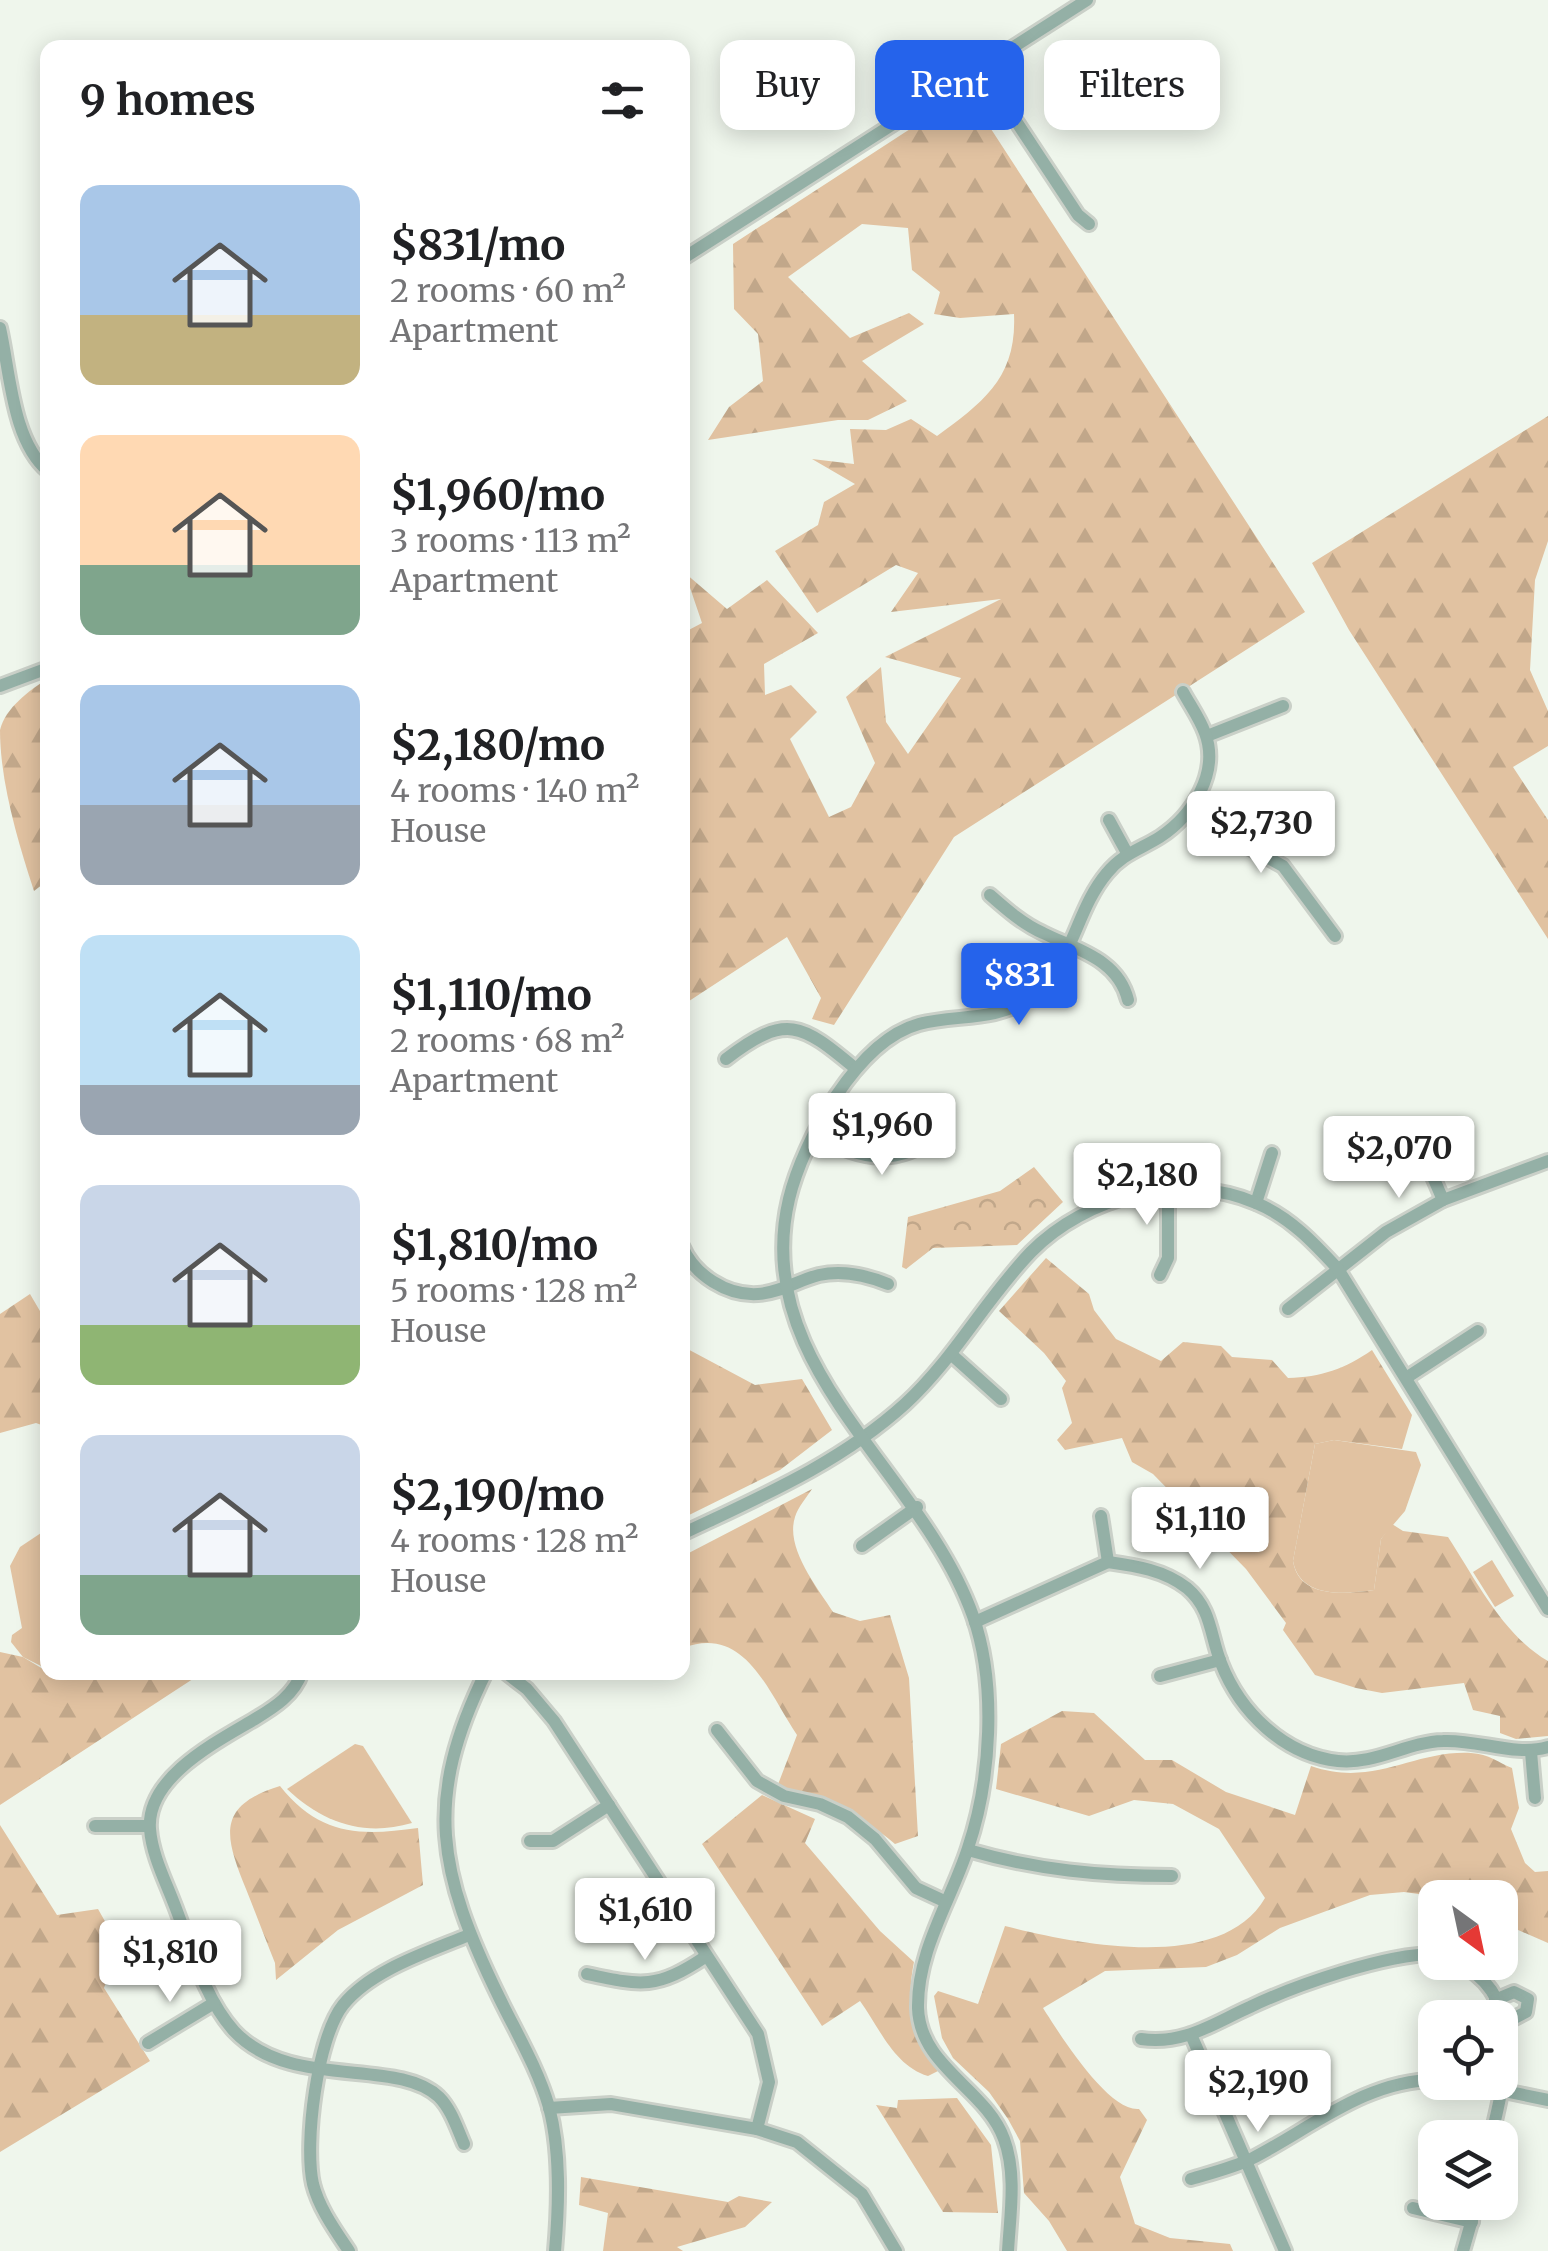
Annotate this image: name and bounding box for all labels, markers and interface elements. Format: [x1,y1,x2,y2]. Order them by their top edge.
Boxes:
chip: Buy [720,40,855,130]
chip: Rent [875,40,1024,130]
chip: Filters [1044,40,1220,130]
icon: filters [595,73,650,128]
text: 9 homes [80,74,256,126]
text: $831/mo [390,219,565,271]
icon: home [160,225,280,345]
text: 2 rooms · 60 m² [390,271,626,311]
text: Apartment [390,311,558,351]
text: $1,960/mo [390,469,605,521]
icon: home [160,475,280,595]
text: 3 rooms · 113 m² [390,521,631,561]
text: Apartment [390,561,558,601]
text: $2,180/mo [390,719,605,771]
icon: home [160,725,280,845]
text: 4 rooms · 140 m² [390,771,639,811]
pin: $2,730 [1180,791,1342,876]
text: $2,730 [1209,803,1313,843]
text: House [390,811,486,851]
pin: $831 [960,943,1078,1028]
text: $831 [983,955,1055,995]
text: $1,110/mo [390,969,592,1021]
icon: home [160,975,280,1095]
text: 2 rooms · 68 m² [390,1021,624,1061]
text: Apartment [390,1061,558,1101]
pin: $1,960 [801,1093,963,1178]
text: $1,960 [831,1105,933,1145]
pin: $2,070 [1318,1116,1480,1201]
text: $2,070 [1345,1128,1453,1168]
pin: $2,180 [1066,1143,1228,1228]
text: $2,180 [1096,1155,1198,1195]
text: $1,810/mo [390,1219,598,1271]
icon: home [160,1225,280,1345]
text: 5 rooms · 128 m² [390,1271,637,1311]
text: House [390,1311,486,1351]
text: $2,190/mo [390,1469,605,1521]
icon: home [160,1475,280,1595]
pin: $1,110 [1119,1487,1281,1572]
text: $1,110 [1154,1499,1246,1539]
text: 4 rooms · 128 m² [390,1521,638,1561]
text: House [390,1561,486,1601]
pin: $1,610 [564,1878,726,1963]
north arrow [1418,1880,1518,1980]
map controls [1418,1880,1518,2220]
text: $1,610 [597,1890,693,1930]
pin: $1,810 [89,1920,251,2005]
text: $1,810 [121,1932,219,1972]
button: locate [1418,2000,1518,2100]
pin: $2,190 [1177,2050,1339,2135]
text: $2,190 [1207,2062,1309,2102]
button: layers [1418,2120,1518,2220]

